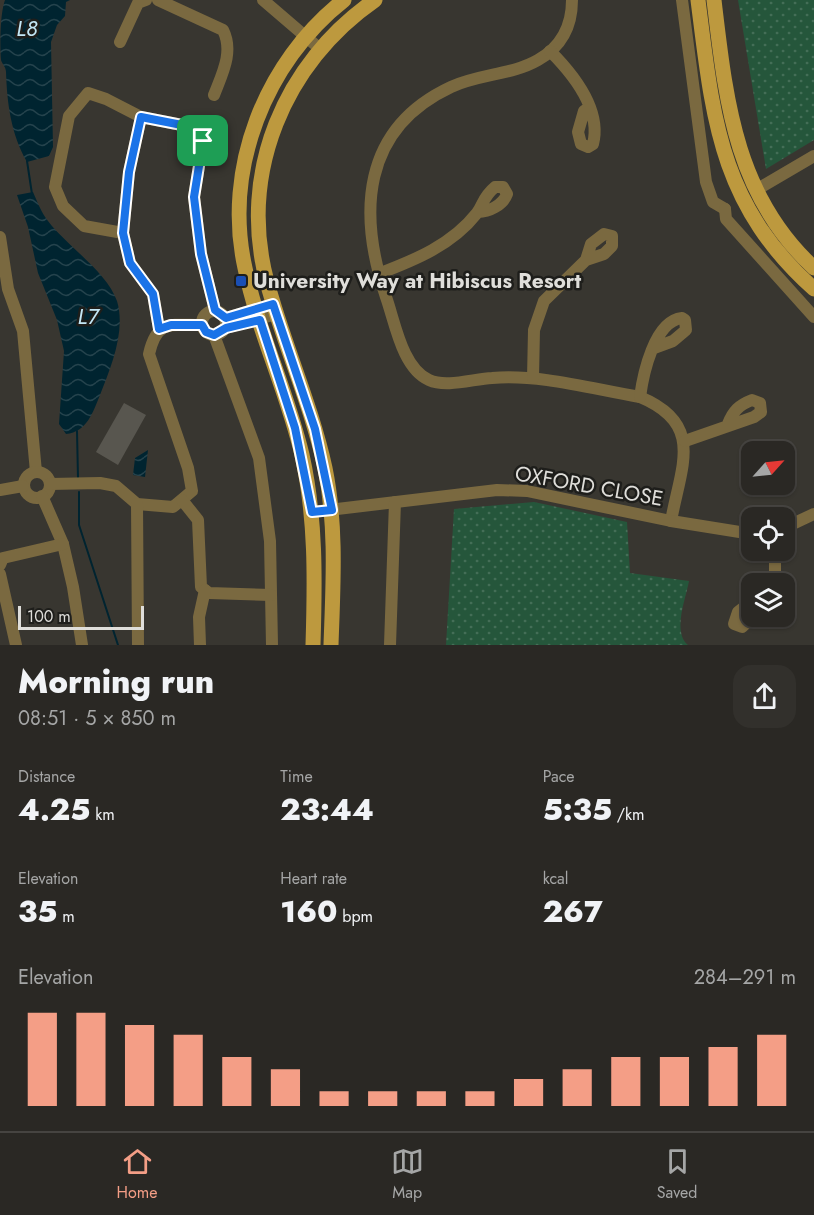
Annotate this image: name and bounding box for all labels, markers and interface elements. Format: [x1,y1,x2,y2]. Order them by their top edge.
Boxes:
water label: L8 [16,12,38,44]
pin [177,115,228,166]
icon: arrive [186,124,219,157]
place label: University Way at Hibiscus Resort [253,266,581,296]
marker: University Way at Hibiscus Resort [234,274,248,288]
water label: L7 [78,300,101,332]
north arrow [741,441,795,495]
map controls [741,441,795,627]
street label: OXFORD CLOSE [513,458,665,514]
button: locate [741,507,795,561]
button: layers [741,573,795,627]
scale bar [18,603,144,630]
text: 100 m [27,605,71,628]
text: Morning run [18,658,214,705]
button: share [733,665,796,728]
text: 08:51 · 5 × 850 m [18,704,176,733]
text: Distance [18,765,75,788]
text: Time [280,765,313,788]
text: Pace [543,765,575,788]
text: 4.25 [18,788,90,831]
text: 23:44 [280,788,374,831]
text: 5:35 [543,788,612,831]
text: km [90,803,115,826]
text: /km [612,803,645,826]
text: Elevation [18,867,78,890]
text: Heart rate [280,867,347,890]
text: kcal [543,867,568,890]
text: 35 [18,890,57,933]
text: 160 [280,890,337,933]
text: 267 [543,890,603,933]
text: m [57,905,75,928]
text: bpm [337,905,373,928]
text: Elevation [18,963,93,992]
text: 284–291 m [694,963,796,992]
tab: Home [117,1145,157,1204]
tab: Map [391,1145,424,1204]
tab: Saved [657,1145,697,1204]

